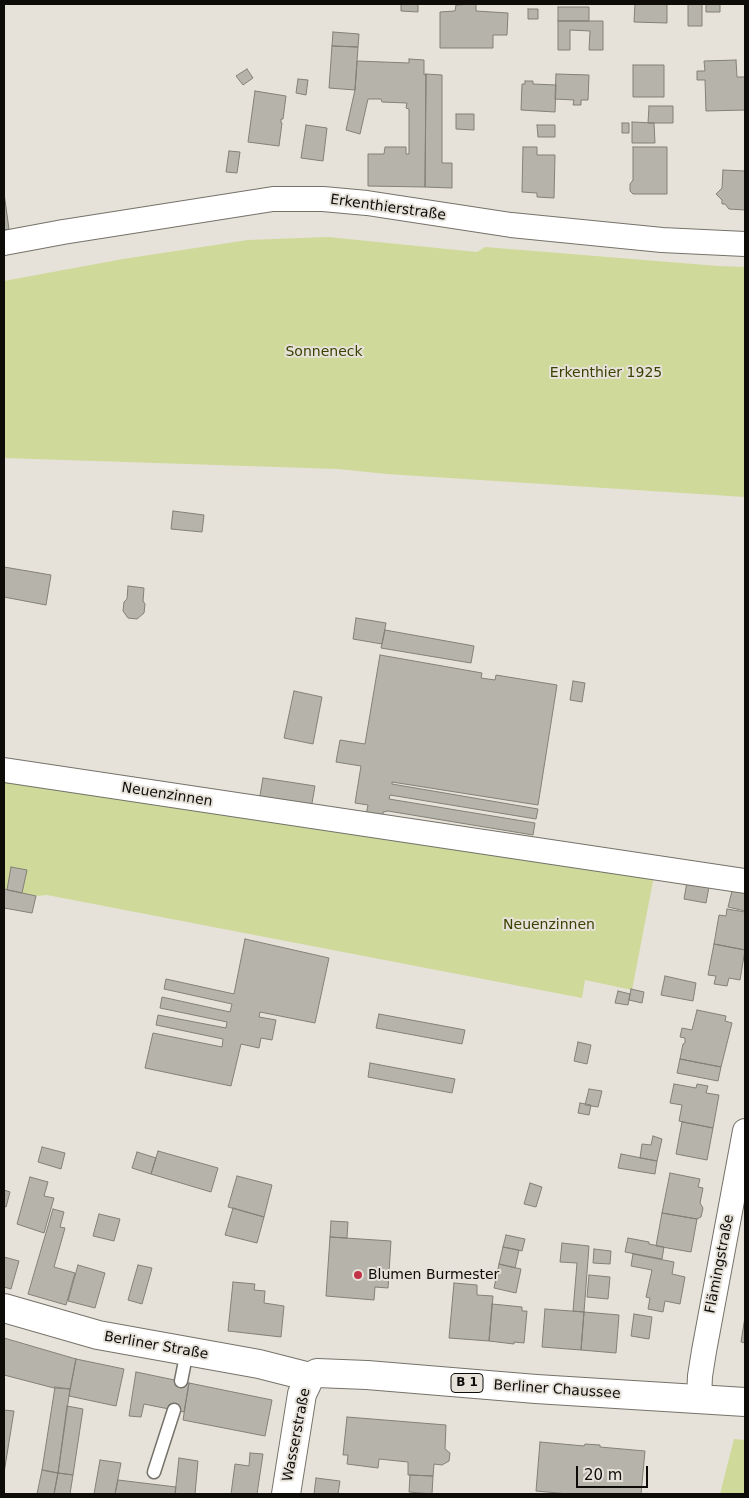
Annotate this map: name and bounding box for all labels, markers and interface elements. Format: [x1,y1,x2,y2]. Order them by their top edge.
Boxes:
street label: Erkenthierstraße [329,192,447,224]
park label: Sonneneck [285,344,363,360]
park label: Erkenthier 1925 [550,365,662,381]
street label: Neuenzinnen [120,780,214,810]
park label: Neuenzinnen [503,917,595,933]
street label: Flämingstraße [702,1213,738,1315]
place label: Blumen Burmester [368,1267,499,1283]
marker: Blumen Burmester [352,1269,364,1281]
street label: Berliner Straße [103,1329,209,1363]
road number: B 1 [451,1374,483,1392]
street label: Berliner Chaussee [493,1377,621,1403]
street label: Wasserstraße [280,1387,314,1483]
scale bar [579,1456,652,1488]
text: 20 m [584,1466,622,1484]

